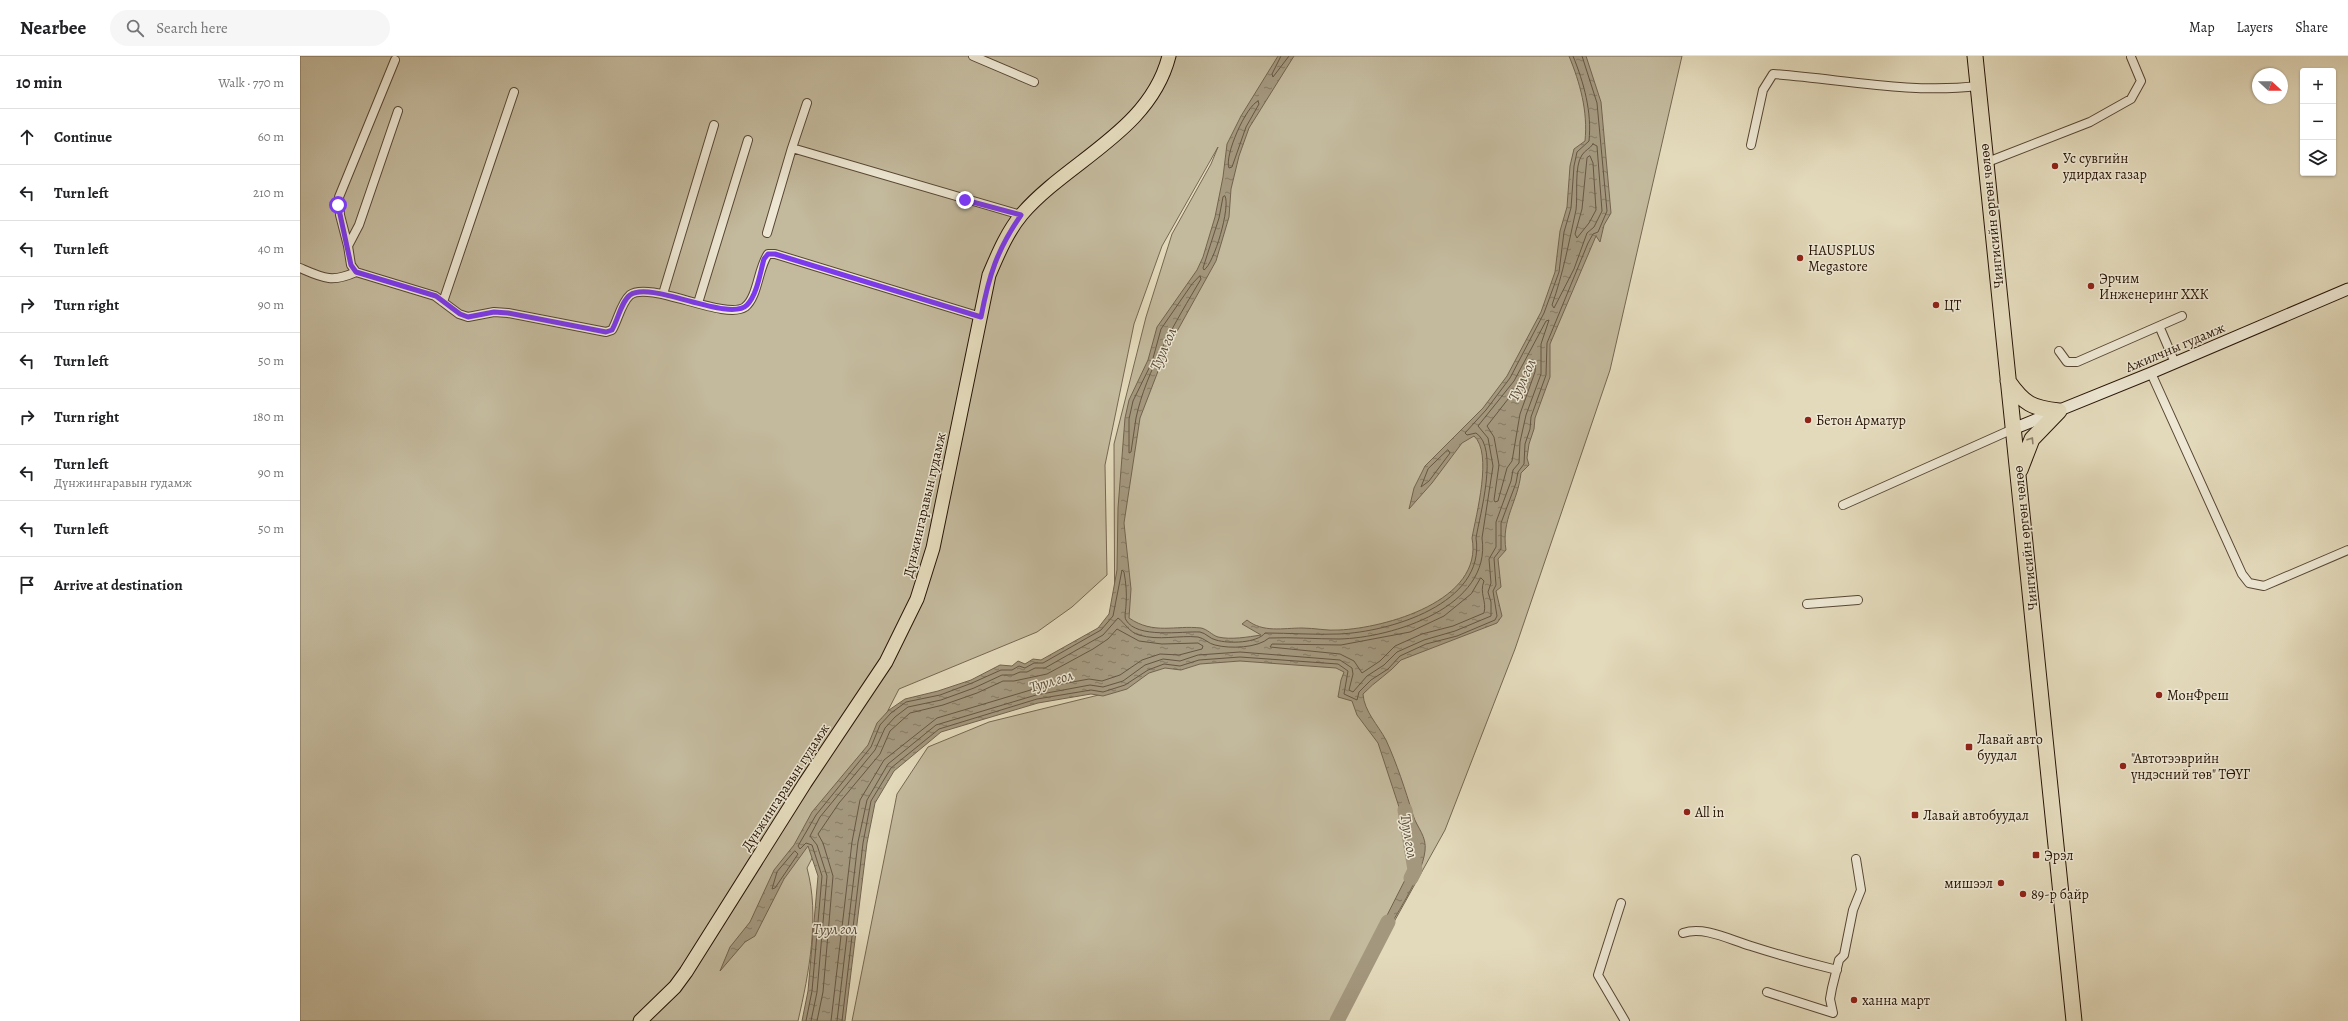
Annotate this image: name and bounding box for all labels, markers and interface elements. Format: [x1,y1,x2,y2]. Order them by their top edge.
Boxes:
search box [110,10,390,46]
text: Nearbee [20,15,86,41]
icon: search [124,17,146,39]
text: Search here [156,18,228,38]
text: Map [2189,18,2215,37]
text: Layers [2237,18,2273,37]
text: Share [2295,18,2328,37]
north arrow [2252,68,2288,104]
map controls [2300,68,2336,176]
button: + [2300,68,2336,104]
text: 10 min [16,71,62,94]
text: Walk · 770 m [218,74,284,91]
button: − [2300,104,2336,140]
icon: ahead [16,126,38,148]
text: Continue [54,127,112,147]
text: 60 m [258,128,284,145]
button: layers [2300,140,2336,176]
street label: Чингисийн өргөн чөлөө [1974,143,2009,289]
place label: Ус сувгийн удирдах газар [2062,149,2147,184]
marker: Ус сувгийн удирдах газар [2050,161,2060,171]
icon: left [16,182,38,204]
text: Turn left [54,183,109,203]
text: 210 m [253,184,284,201]
route end [956,191,974,209]
route start [329,196,347,214]
icon: left [16,238,38,260]
text: Turn left [54,239,109,259]
text: 40 m [258,240,284,257]
place label: HAUSPLUS Megastore [1808,241,1875,276]
marker: HAUSPLUS Megastore [1795,253,1805,263]
place label: Эрчим Инженеринг ХХК [2099,269,2208,304]
marker: Эрчим Инженеринг ХХК [2086,281,2096,291]
icon: right [16,294,38,316]
text: Turn right [54,295,119,315]
text: 90 m [258,296,284,313]
place label: ЦТ [1944,296,1962,315]
marker: ЦТ [1931,300,1941,310]
street label: Ажилчны гудамж [2122,318,2228,377]
water label: Туул гол [1145,324,1181,373]
icon: left [16,350,38,372]
text: Turn left [54,351,109,371]
text: 50 m [258,352,284,369]
water label: Туул гол [1504,355,1541,404]
icon: right [16,406,38,428]
text: Turn right [54,407,119,427]
text: 180 m [253,408,284,425]
place label: Бетон Арматур [1816,411,1906,430]
marker: Бетон Арматур [1803,415,1813,425]
street label: Дүнжингаравын гудамж [898,430,951,580]
one-way arrow [2027,438,2034,445]
text: Turn left [54,454,109,474]
icon: left [16,462,38,484]
text: 90 m [258,464,284,481]
street label: Чингисийн өргөн чөлөө [2008,465,2043,611]
text: Дүнжингаравын гудамж [54,474,192,491]
icon: left [16,518,38,540]
text: Turn left [54,519,109,539]
text: 50 m [258,520,284,537]
icon: arrive [16,574,38,596]
text: Arrive at destination [54,575,183,595]
water label: Туул гол [1027,665,1075,697]
place label: МонФреш [2167,686,2229,705]
marker: МонФреш [2154,690,2164,700]
street label: Дүнжингаравын гудамж [737,719,834,855]
place label: Лавай авто буудал [1977,730,2043,765]
marker: Лавай авто буудал [1964,742,1974,752]
place label: "Автотээврийн үндэсний төв" ТӨҮГ [2130,749,2250,784]
marker: "Автотээврийн үндэсний төв" ТӨҮГ [2118,761,2128,771]
place label: All in [1694,803,1724,822]
place label: Лавай автобуудал [1923,806,2029,825]
marker: All in [1682,807,1692,817]
marker: Лавай автобуудал [1910,810,1920,820]
water label: Туул гол [1396,812,1422,860]
place label: Эрэл [2044,846,2073,865]
marker: Эрэл [2031,850,2041,860]
place label: мишээл [1944,874,1993,893]
marker: мишээл [1996,878,2006,888]
place label: 89-р байр [2031,885,2089,904]
marker: 89-р байр [2018,889,2028,899]
water label: Туул гол [813,919,857,939]
place label: ханна март [1862,991,1930,1010]
marker: ханна март [1849,995,1859,1005]

